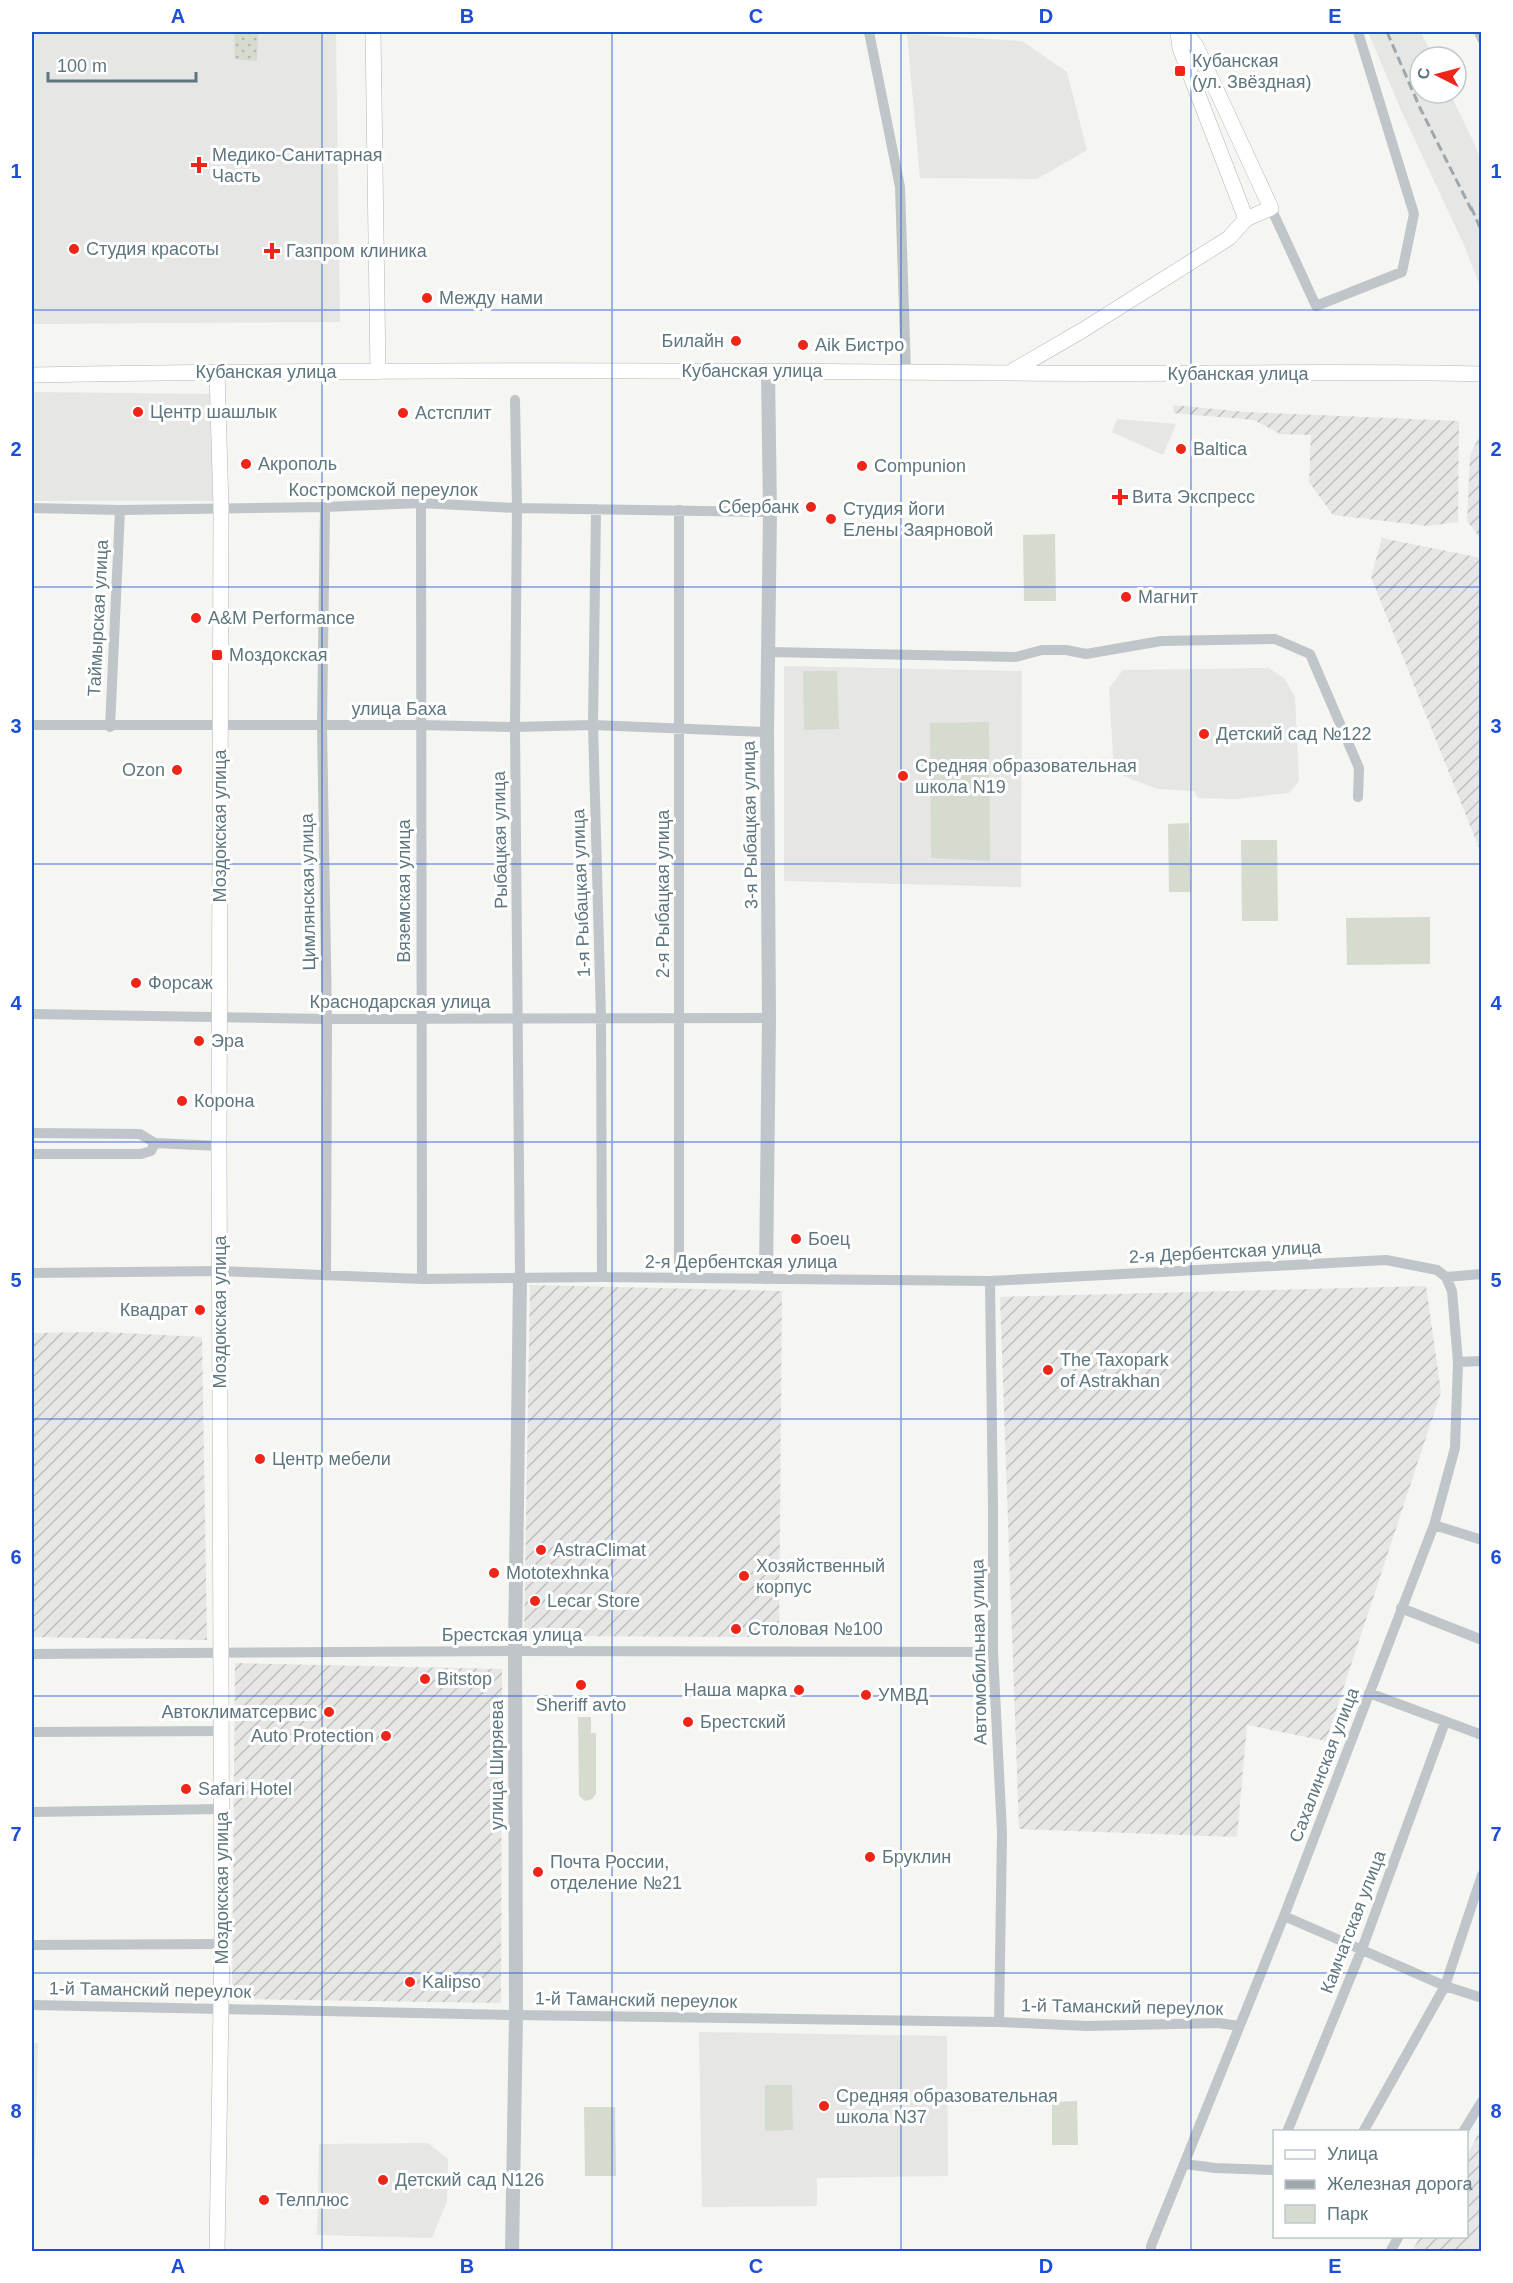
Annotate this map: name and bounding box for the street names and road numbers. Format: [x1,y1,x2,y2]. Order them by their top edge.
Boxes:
street label: Кубанская улица [681,361,824,381]
street label: Кубанская улица [195,362,338,382]
street label: Кубанская улица [1167,364,1310,384]
street label: Костромской переулок [288,480,478,500]
street label: Таймырская улица [84,538,112,697]
street label: улица Баха [351,699,448,719]
street label: 3-я Рыбацкая улица [739,740,761,909]
street label: Моздокская улица [210,749,230,902]
street label: Рыбацкая улица [489,770,511,909]
street label: 1-я Рыбацкая улица [568,808,594,978]
street label: 2-я Рыбацкая улица [653,809,673,978]
street label: Цимлянская улица [297,812,319,971]
street label: Вяземская улица [394,818,414,963]
street label: Краснодарская улица [309,992,492,1012]
street label: Моздокская улица [210,1235,230,1388]
street label: 2-я Дербентская улица [1128,1237,1323,1267]
street label: 2-я Дербентская улица [645,1252,838,1272]
street label: Автомобильная улица [967,1558,991,1745]
street label: Брестская улица [442,1625,583,1645]
street label: Сахалинская улица [1285,1684,1363,1845]
street label: улица Ширяева [487,1699,507,1830]
street label: Моздокская улица [212,1811,232,1964]
street label: Камчатская улица [1317,1847,1390,1996]
street label: 1-й Таманский переулок [49,1978,251,2002]
street label: 1-й Таманский переулок [535,1988,737,2012]
street label: 1-й Таманский переулок [1021,1995,1223,2019]

